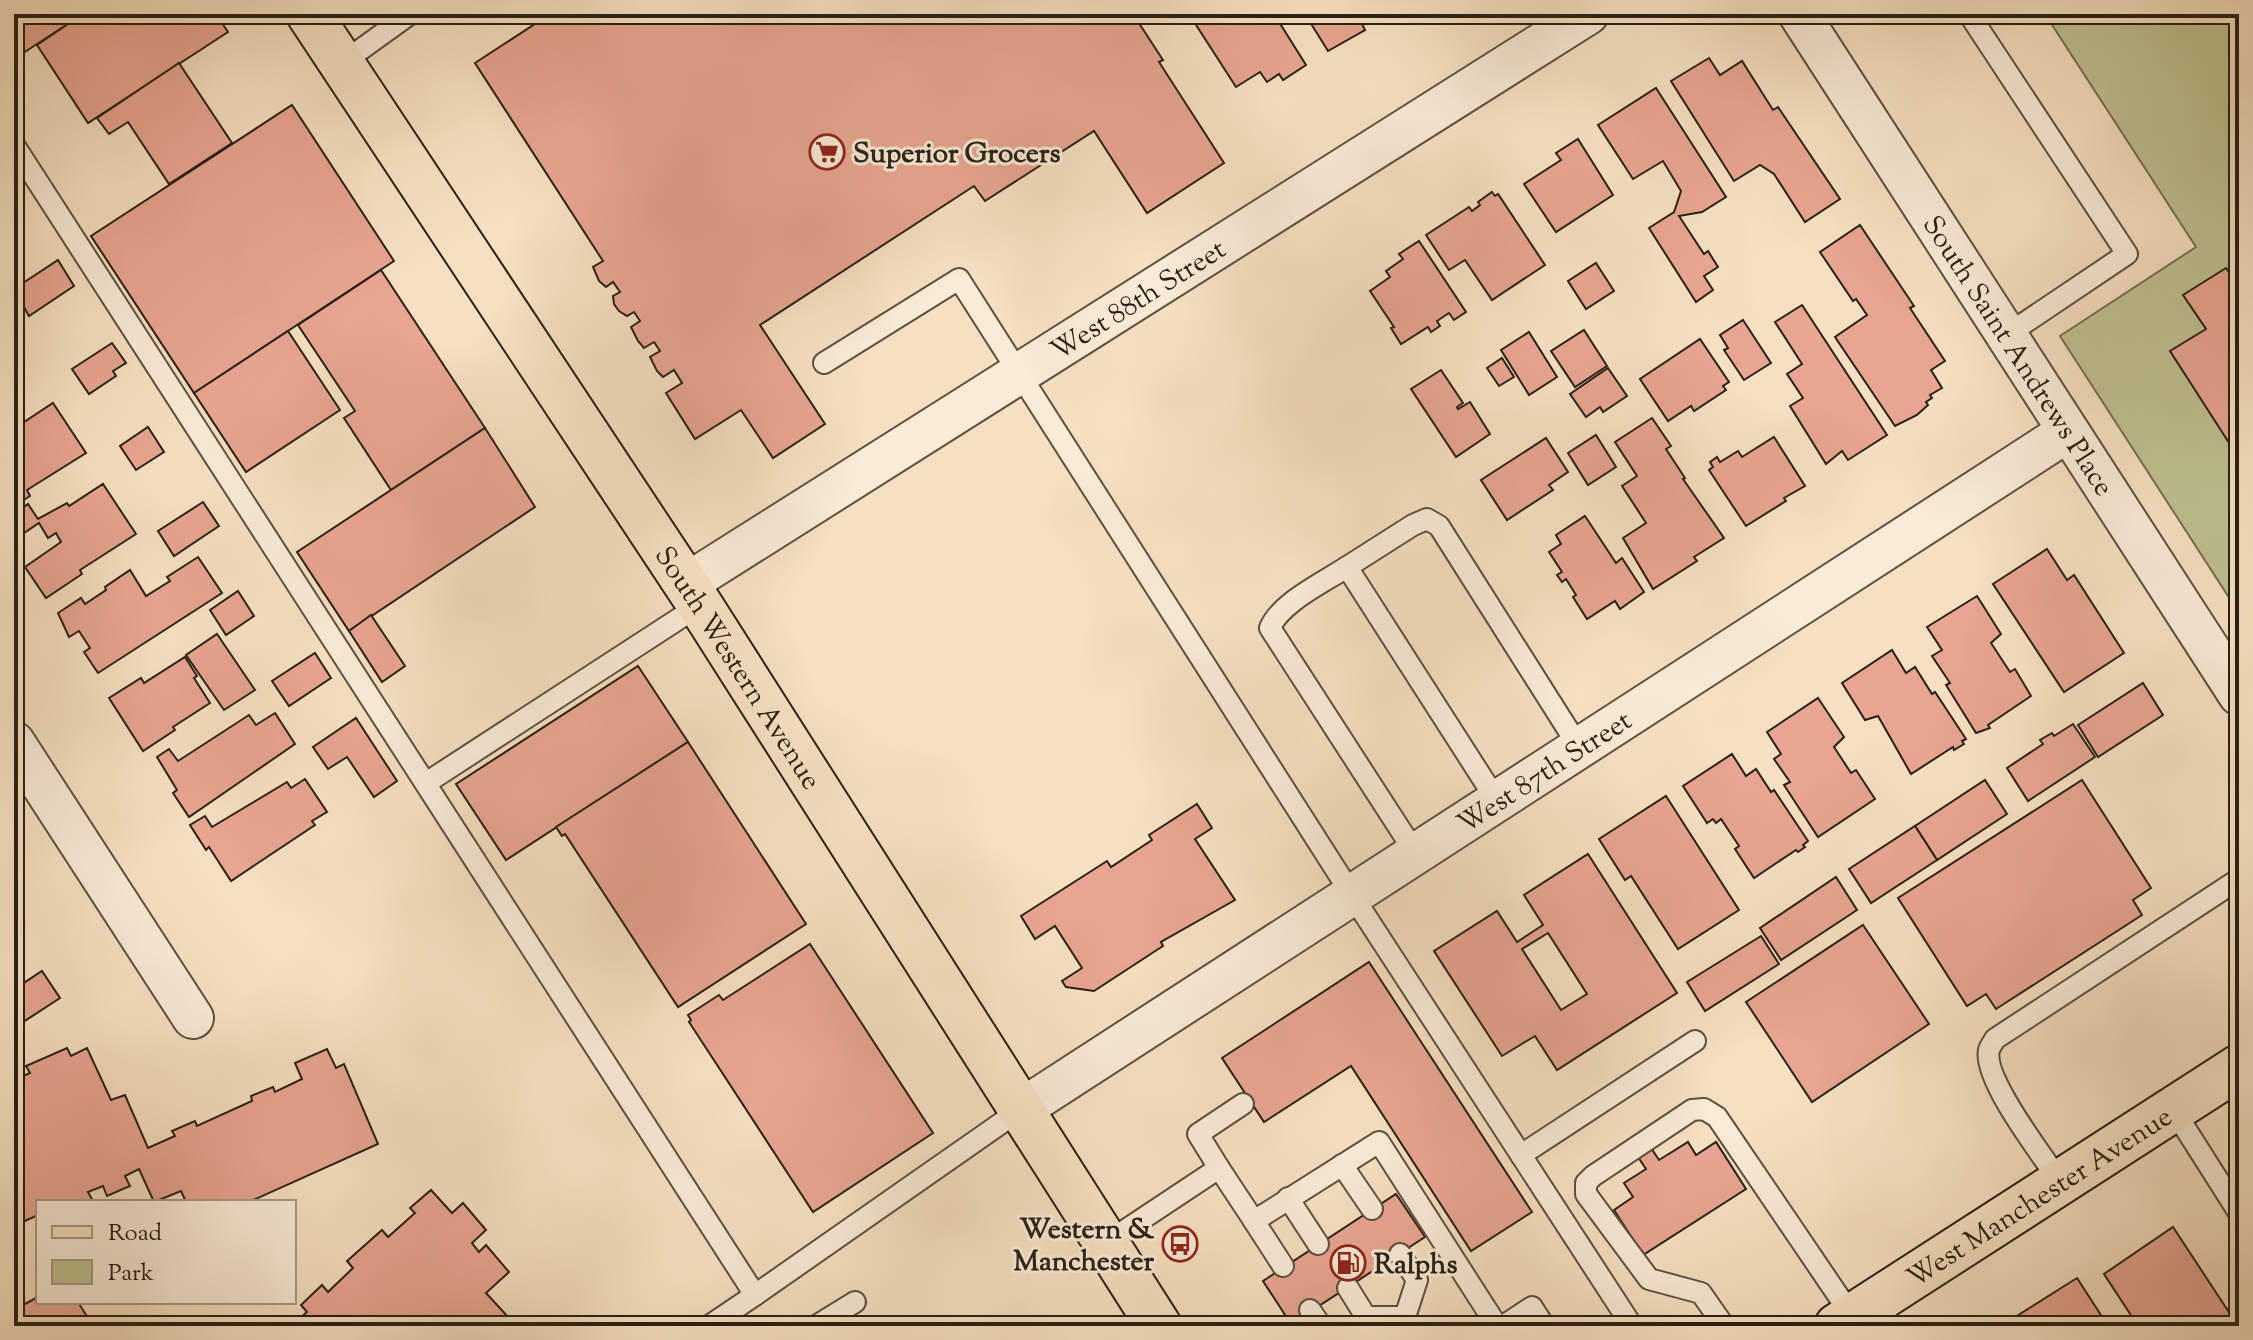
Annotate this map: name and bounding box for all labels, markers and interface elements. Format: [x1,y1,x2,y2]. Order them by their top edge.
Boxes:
supermarket icon: Superior Grocers [808,133,846,171]
place label: Superior Grocers [853,135,1060,175]
street label: South Saint Andrews Place [1911,208,2122,505]
street label: West 88th Street [1044,231,1235,372]
street label: South Western Avenue [644,539,829,798]
street label: West 87th Street [1450,702,1641,845]
street label: West Manchester Avenue [1900,1098,2181,1299]
legend [36,1200,296,1304]
place label: Western & Manchester [1013,1211,1154,1283]
text: Road [108,1217,162,1251]
bus stop icon: Western & Manchester [1161,1225,1199,1263]
fuel station icon: Ralphs [1329,1244,1367,1282]
place label: Ralphs [1374,1246,1457,1286]
text: Park [108,1257,154,1291]

